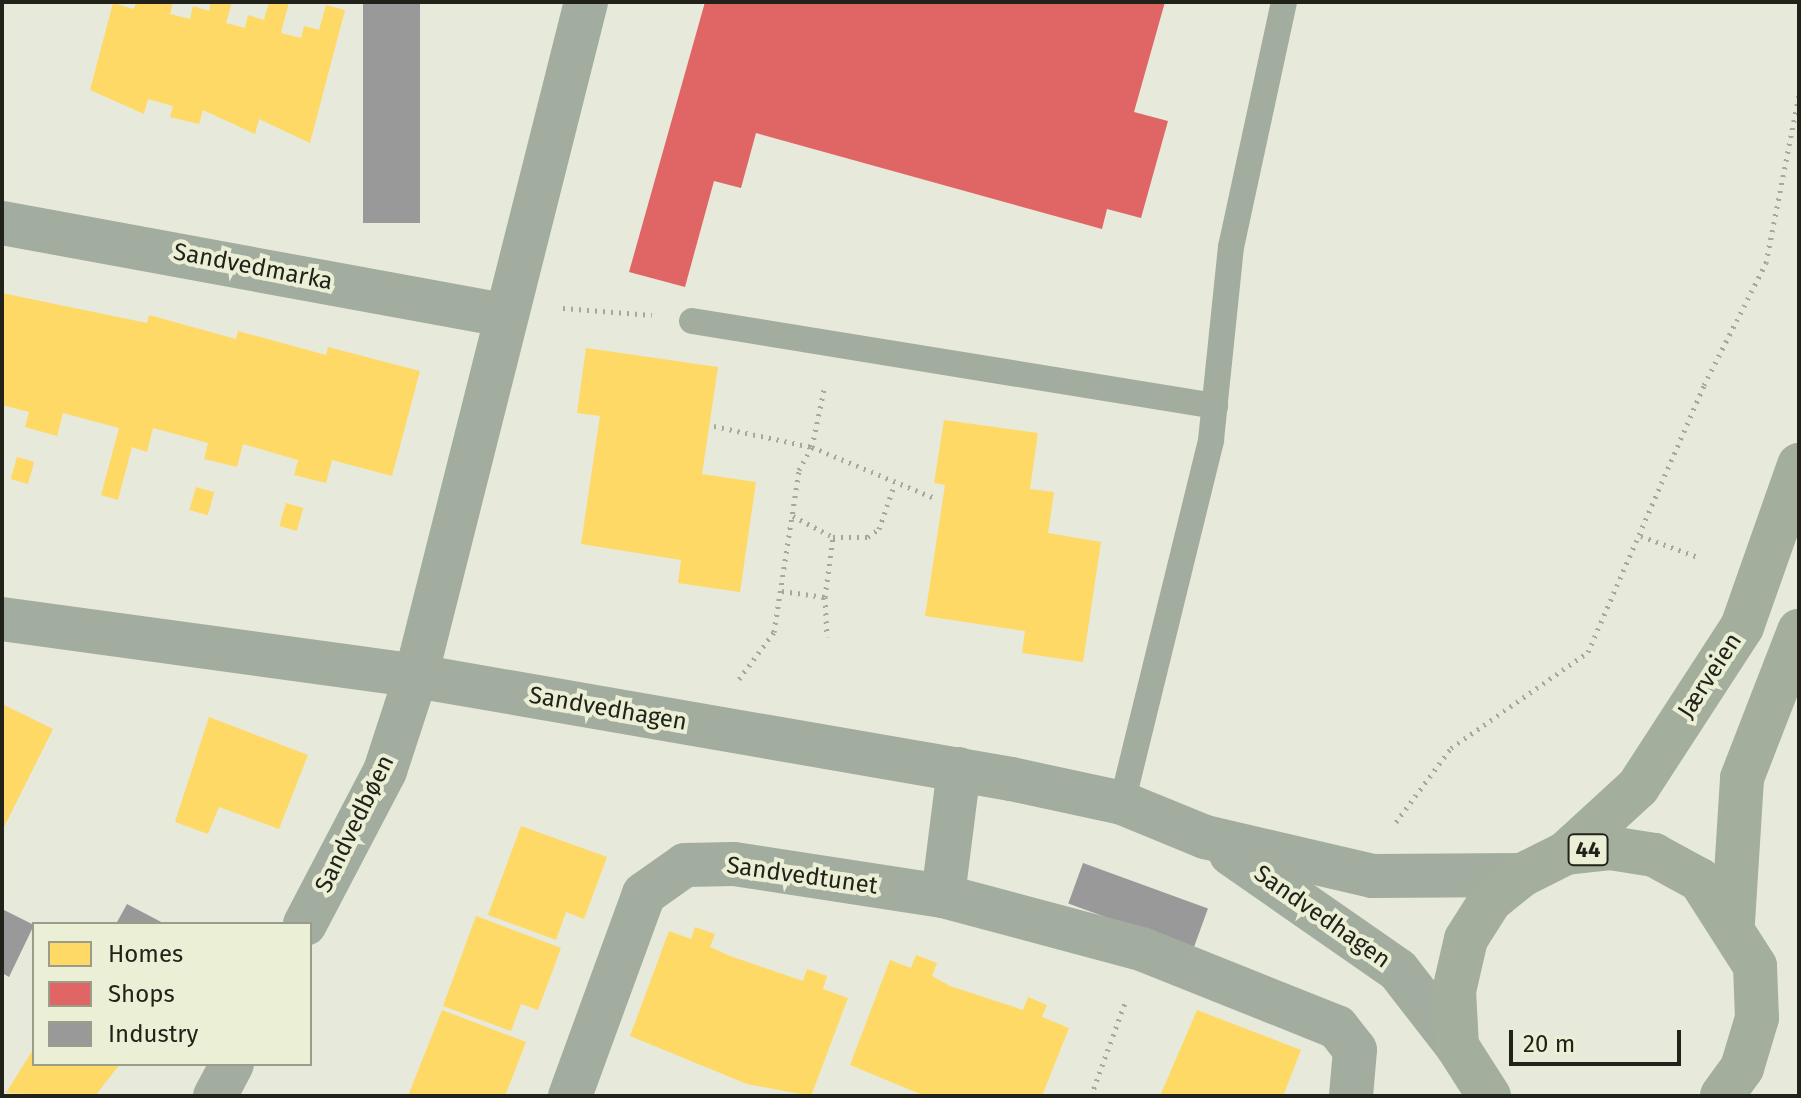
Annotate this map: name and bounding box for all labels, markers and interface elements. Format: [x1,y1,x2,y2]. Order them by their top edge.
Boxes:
street label: Sandvedmarka [171,237,335,297]
street label: Jærveien [1672,628,1748,724]
street label: Sandvedhagen [527,681,689,737]
street label: Sandvedbøen [309,751,401,897]
road number: 44 [1566,832,1610,868]
street label: Sandvedtunet [725,851,879,901]
street label: Sandvedhagen [1248,859,1396,975]
legend [32,922,312,1066]
text: Homes [108,940,183,968]
text: Shops [108,980,175,1008]
scale bar [1513,1014,1685,1064]
text: Industry [108,1020,198,1048]
text: 20 m [1523,1030,1575,1058]

